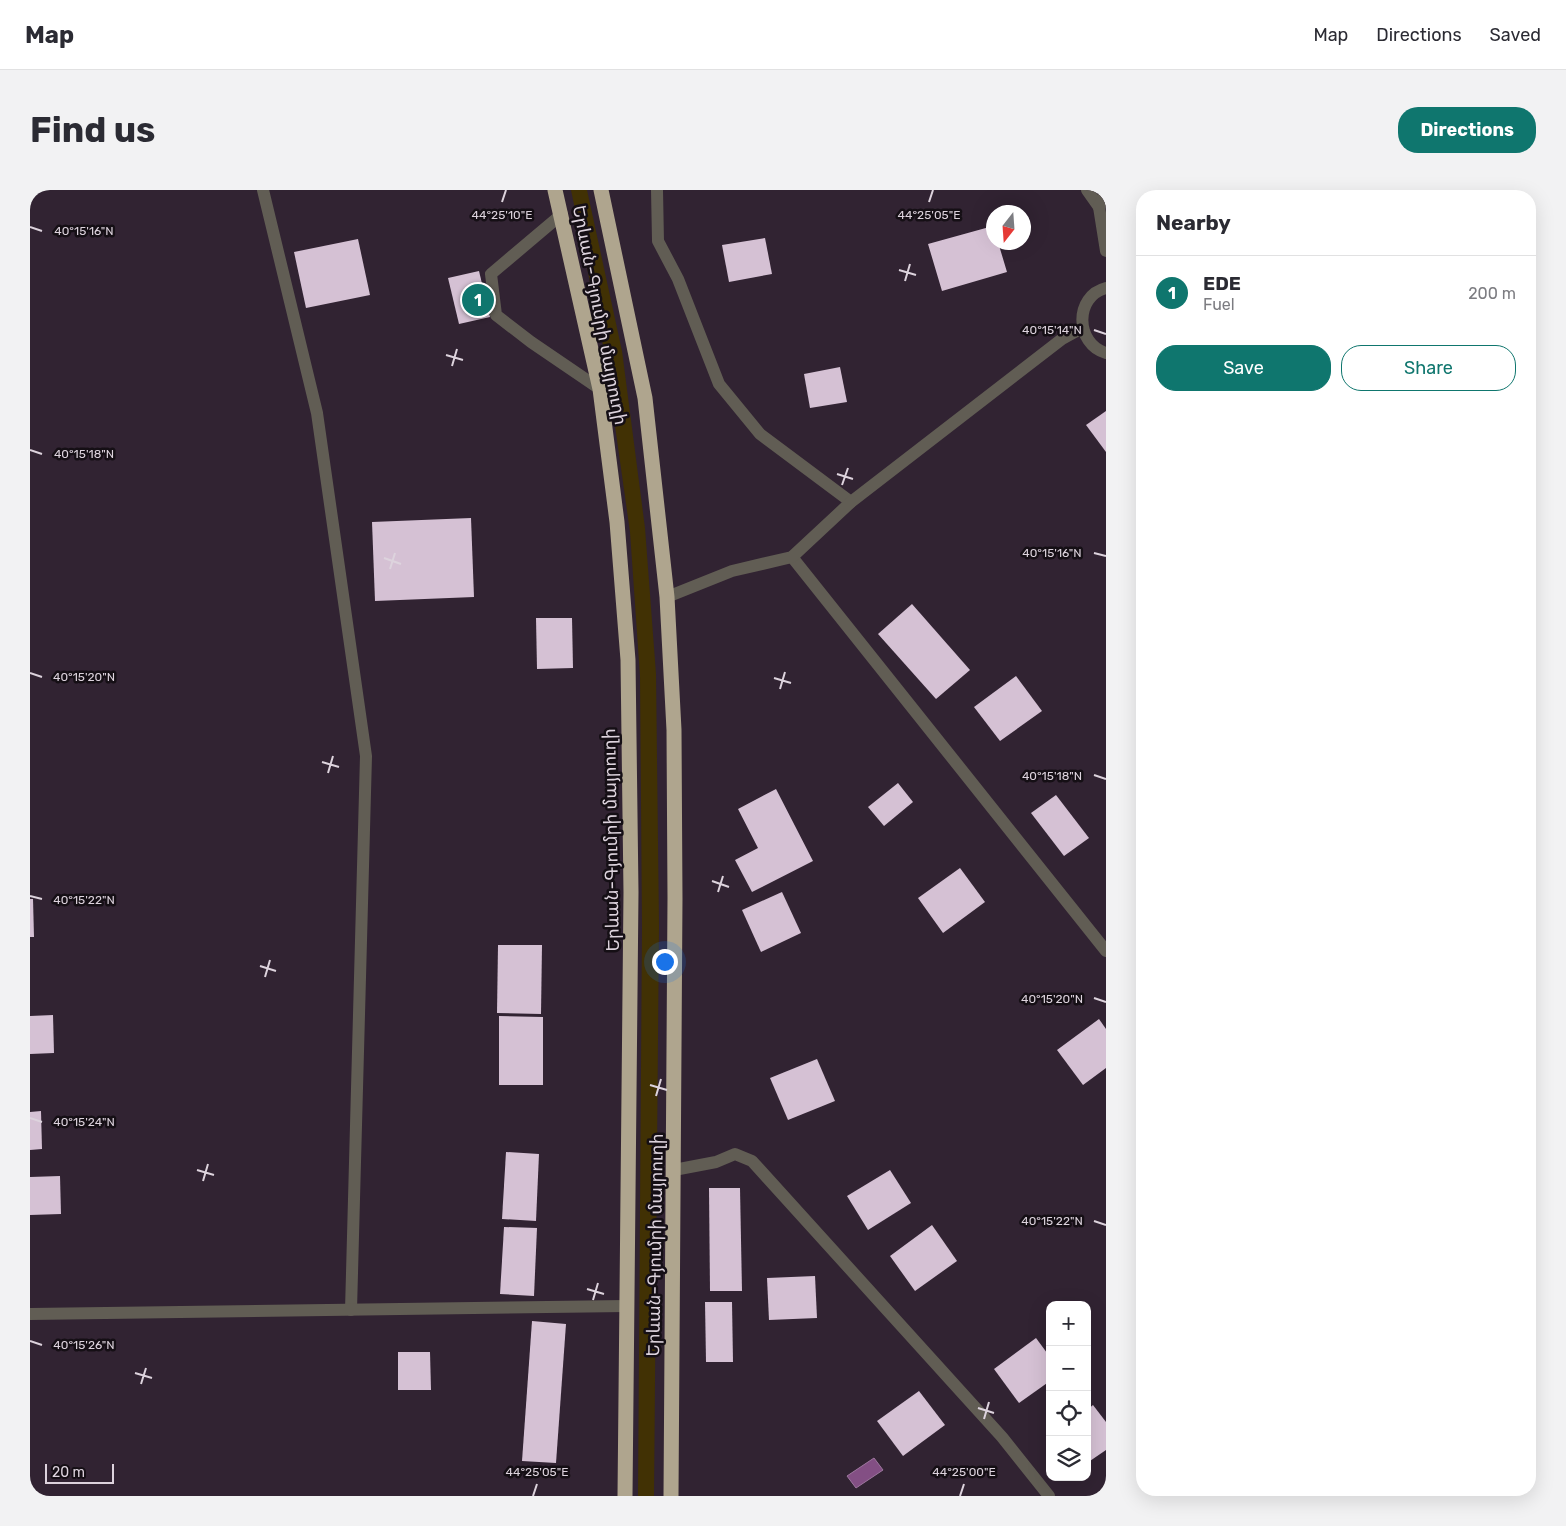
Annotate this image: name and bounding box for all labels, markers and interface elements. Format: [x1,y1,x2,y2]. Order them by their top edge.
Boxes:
text: Map [25,21,74,49]
text: Map [1313,24,1348,46]
text: Directions [1376,24,1462,46]
text: Saved [1490,24,1541,46]
button: Directions [1398,107,1536,153]
text: Find us [30,109,155,151]
street label: Երևան-Գյումրի մայրուղի [568,203,632,427]
north arrow [986,205,1031,250]
text: 44°25'10"E [472,208,532,222]
text: 44°25'05"E [898,208,960,222]
text: Nearby [1156,210,1231,235]
text: 40°15'16"N [54,224,114,238]
text: EDE [1203,272,1241,295]
pin: 1 [462,281,494,319]
text: 1 [1168,284,1176,303]
text: 200 m [1468,284,1516,303]
text: Fuel [1203,295,1235,314]
text: 40°15'14"N [1022,323,1082,337]
button: Save [1156,345,1331,391]
button: Share [1341,345,1516,391]
text: 40°15'18"N [54,447,114,461]
text: 40°15'16"N [1022,546,1082,560]
text: 40°15'20"N [53,670,115,684]
street label: Երևան-Գյումրի մայրուղի [598,728,624,952]
text: 40°15'18"N [1022,769,1082,783]
text: 40°15'22"N [53,893,115,907]
your location [652,949,678,975]
text: 40°15'20"N [1021,992,1083,1006]
text: 40°15'24"N [53,1115,115,1129]
street label: Երևան-Գյումրի մայրուղի [642,1133,668,1357]
text: 40°15'22"N [1021,1214,1083,1228]
map controls [1046,1301,1091,1481]
button: + [1046,1301,1091,1346]
text: 40°15'26"N [53,1338,115,1352]
button: − [1046,1346,1091,1391]
button: locate [1046,1391,1091,1436]
button: layers [1046,1436,1091,1481]
scale bar [45,1461,114,1484]
text: 20 m [52,1464,85,1481]
text: 44°25'05"E [506,1465,568,1479]
text: 44°25'00"E [932,1465,996,1479]

